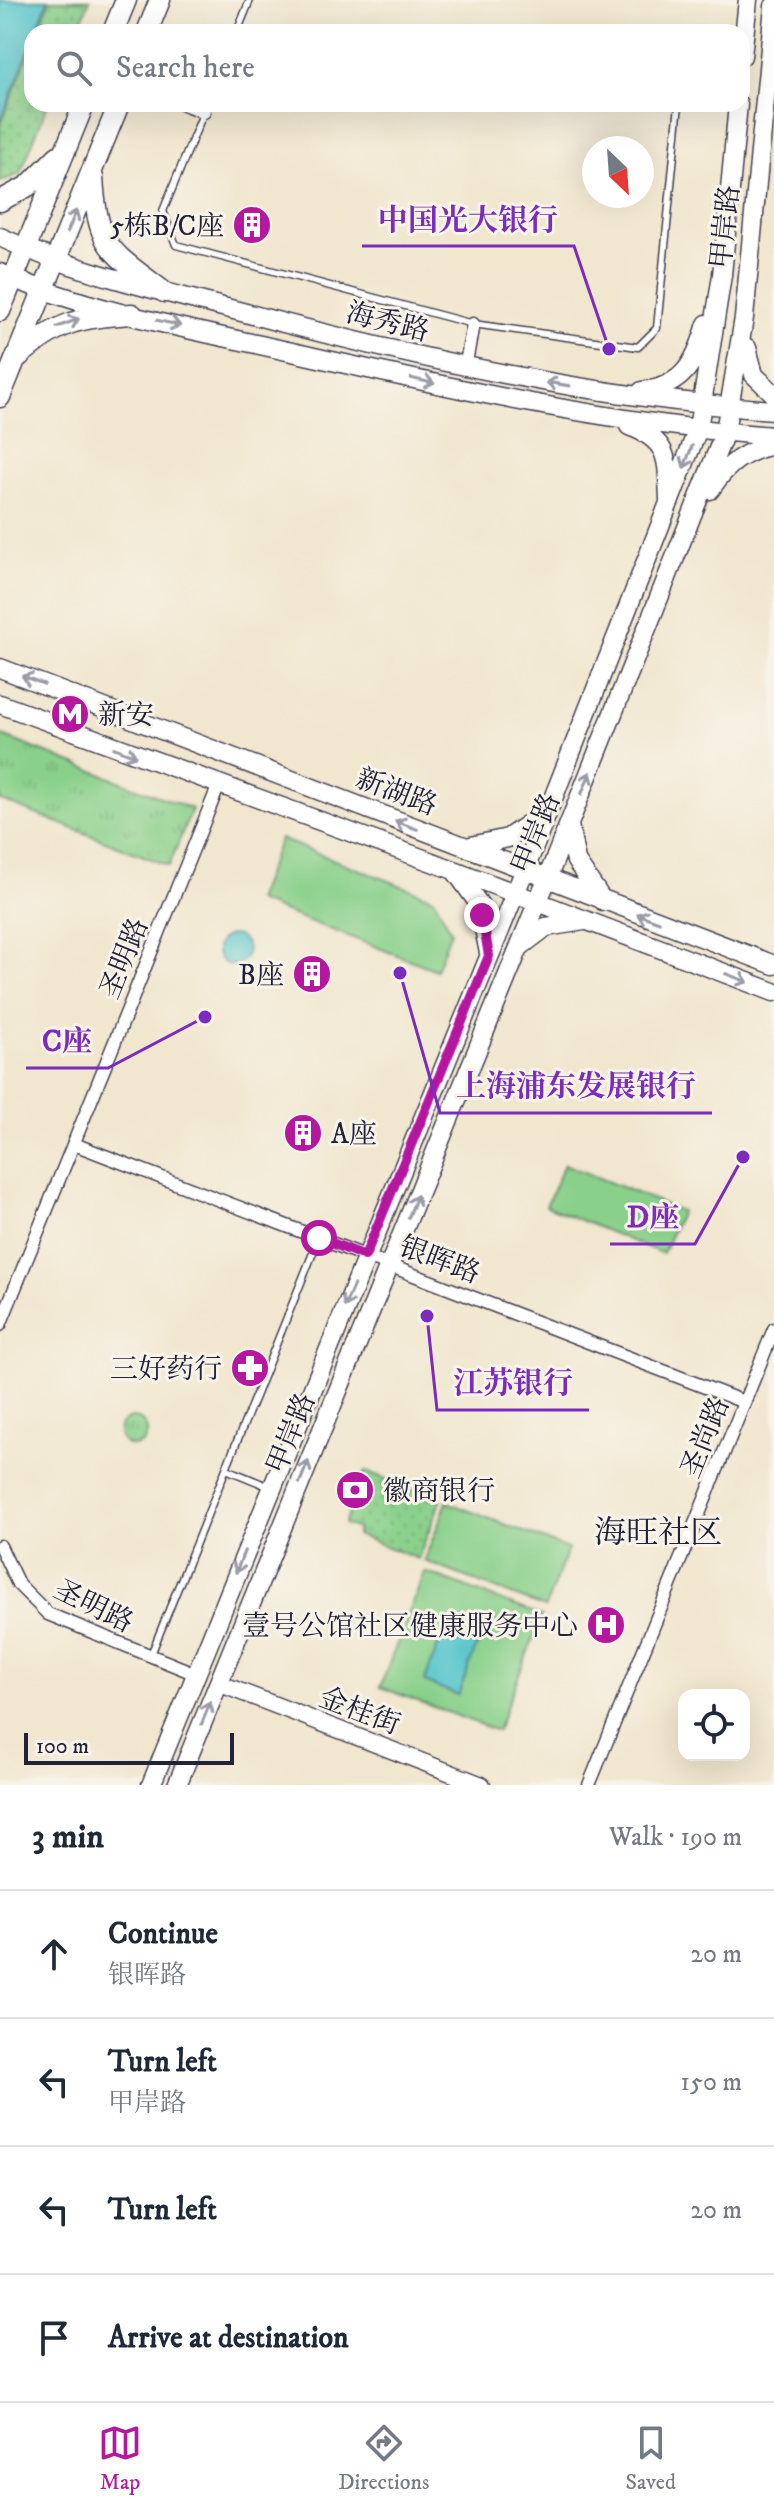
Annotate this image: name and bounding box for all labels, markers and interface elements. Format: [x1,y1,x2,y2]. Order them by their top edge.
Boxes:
search box [24,24,750,112]
icon: search [52,46,96,90]
text: Search here [116,50,255,87]
north arrow [582,136,654,208]
street label: 甲岸路 [704,184,747,271]
callout: 中国光大银行 [362,192,574,246]
text: 中国光大银行 [378,203,558,240]
building icon: 5栋B/C座 [231,204,273,246]
one-way arrow [66,209,80,234]
place label: 5栋B/C座 [110,209,224,244]
street label: 海秀路 [343,295,433,350]
one-way arrow [55,315,80,329]
one-way arrow [156,316,181,331]
one-way arrow [409,374,435,389]
one-way arrow [546,375,571,390]
one-way arrow [680,445,694,469]
one-way arrow [21,672,46,686]
metro station icon: 新安 [49,693,91,735]
place label: 新安 [98,698,154,733]
one-way arrow [112,746,137,760]
street label: 新湖路 [351,761,442,824]
one-way arrow [579,771,594,796]
street label: 甲岸路 [504,788,568,879]
one-way arrow [394,816,419,831]
route end [464,897,500,933]
one-way arrow [637,910,661,924]
street label: 圣明路 [92,913,156,1004]
building icon: B座 [291,953,333,995]
place label: B座 [238,958,284,993]
one-way arrow [724,972,749,986]
callout: C座 [26,1014,108,1068]
text: C座 [42,1024,92,1061]
callout: 上海浦东发展银行 [440,1059,712,1113]
text: 上海浦东发展银行 [456,1069,696,1106]
building icon: A座 [282,1112,324,1154]
place label: A座 [331,1117,377,1152]
callout: D座 [610,1190,695,1244]
one-way arrow [407,1194,422,1218]
text: D座 [627,1200,679,1237]
route start [301,1220,337,1256]
street label: 银晖路 [394,1229,485,1292]
one-way arrow [341,1283,356,1308]
pharmacy icon: 三好药行 [229,1347,271,1389]
place label: 三好药行 [110,1352,222,1387]
callout: 江苏银行 [437,1356,589,1410]
text: 江苏银行 [453,1366,573,1403]
street label: 甲岸路 [259,1388,323,1479]
street label: 圣尚路 [673,1392,737,1483]
one-way arrow [298,1460,313,1485]
bank icon: 徽商银行 [334,1469,376,1511]
place label: 徽商银行 [383,1474,495,1509]
district label: 海旺社区 [594,1514,722,1554]
one-way arrow [232,1549,246,1574]
street label: 圣明路 [48,1572,139,1640]
hospital icon: 壹号公馆社区健康服务中心 [585,1604,627,1646]
place label: 壹号公馆社区健康服务中心 [242,1609,578,1644]
street label: 金桂街 [314,1680,405,1743]
map controls [678,1689,750,1761]
button: locate [678,1689,750,1761]
one-way arrow [200,1701,214,1726]
scale bar [24,1729,234,1765]
text: 100 m [36,1733,89,1760]
text: 3 min [32,1816,104,1858]
text: Walk · 190 m [609,1821,742,1854]
text: Continue [108,1916,218,1953]
icon: ahead [32,1932,76,1976]
text: 20 m [690,1938,742,1971]
text: 银晖路 [108,1959,186,1992]
text: Turn left [108,2044,217,2081]
icon: left [32,2060,76,2104]
text: 150 m [681,2066,742,2099]
text: 甲岸路 [108,2087,186,2120]
icon: left [32,2188,76,2232]
text: Turn left [108,2192,217,2229]
text: 20 m [690,2194,742,2227]
icon: arrive [32,2316,76,2360]
text: Arrive at destination [108,2320,349,2357]
tab: Map [98,2421,142,2496]
tab: Directions [338,2421,429,2496]
tab: Saved [625,2421,676,2496]

